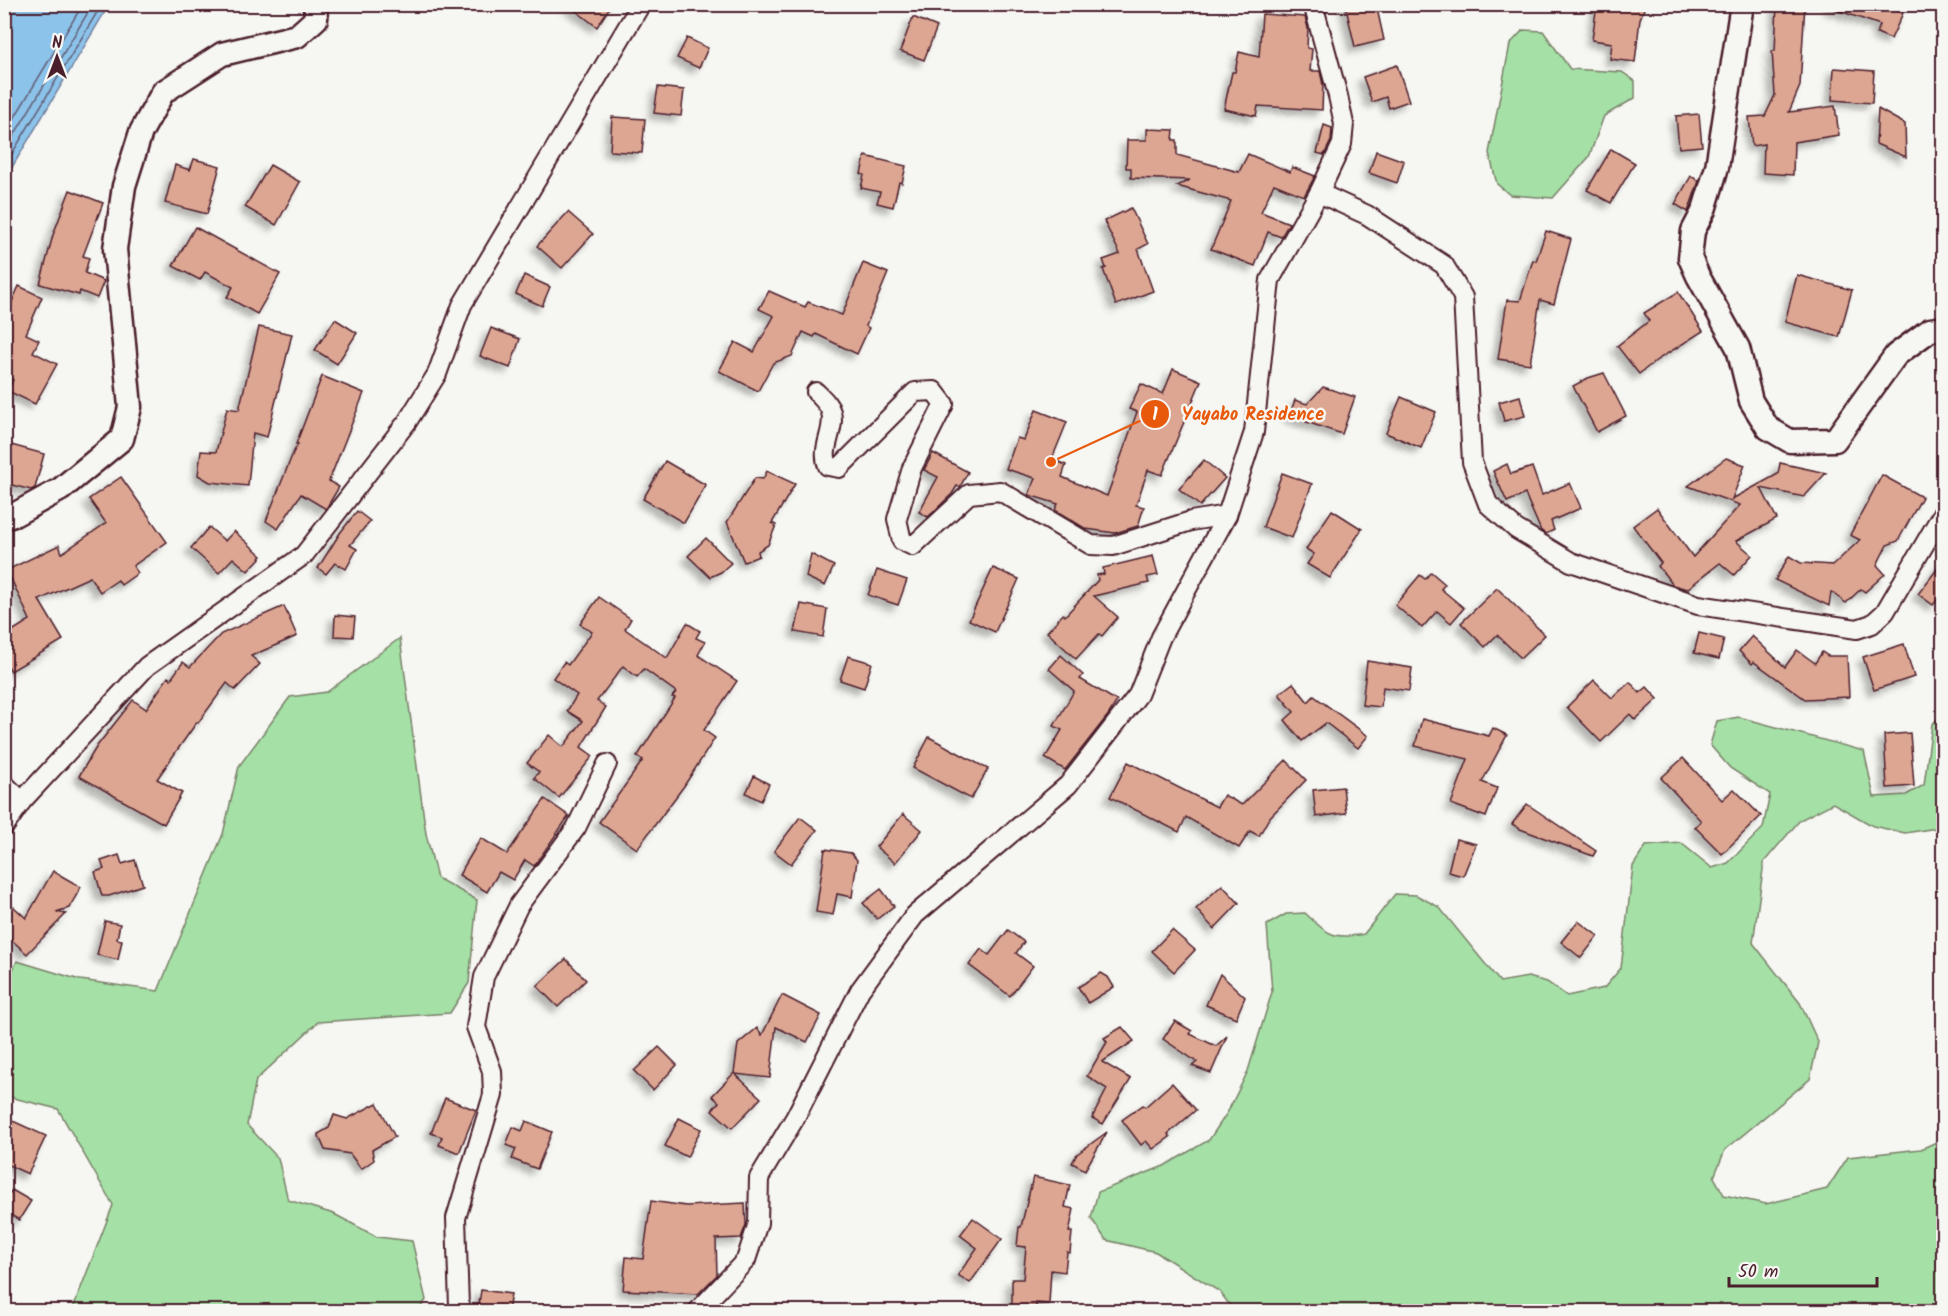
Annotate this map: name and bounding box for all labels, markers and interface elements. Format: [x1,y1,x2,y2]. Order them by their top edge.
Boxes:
north arrow [27,27,87,87]
text: N [52,31,62,56]
callout: Yayabo Residence [1140,396,1335,432]
text: 1 [1152,401,1158,430]
text: Yayabo Residence [1182,401,1324,430]
scale bar [1729,1250,1878,1288]
text: 50 m [1738,1258,1778,1287]

